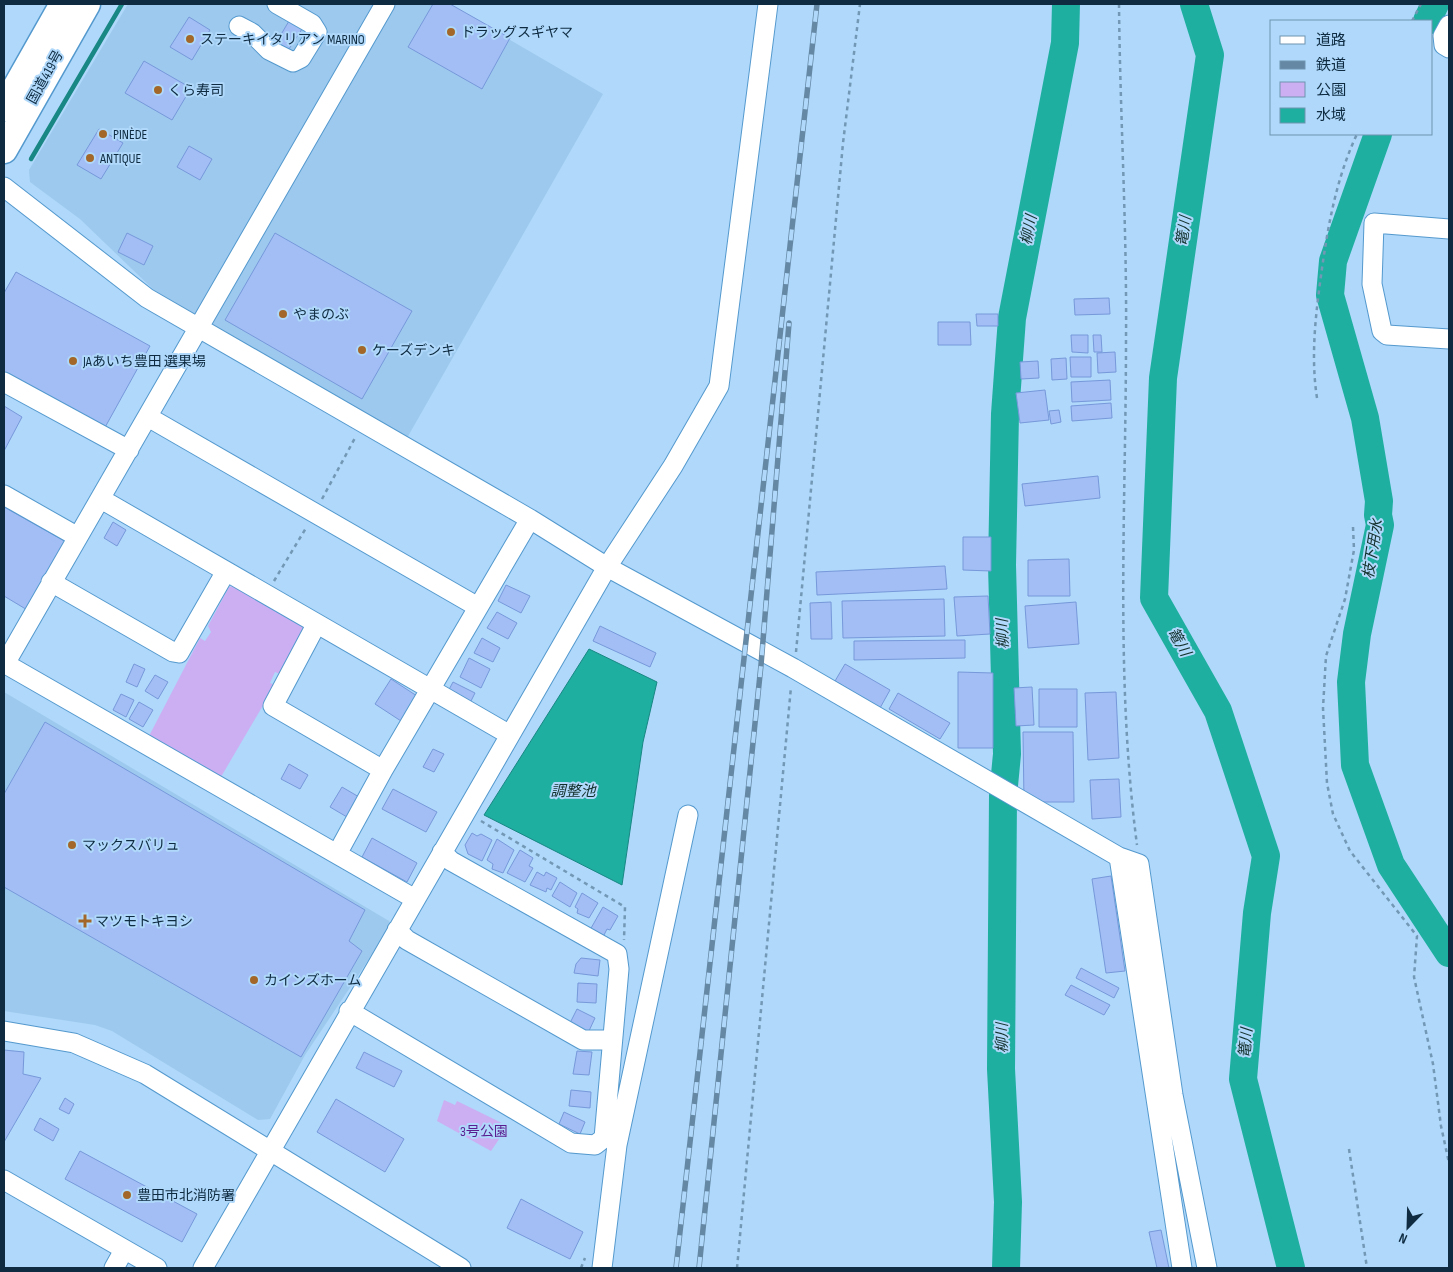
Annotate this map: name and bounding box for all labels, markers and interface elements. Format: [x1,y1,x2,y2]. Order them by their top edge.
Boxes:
legend [1270,20,1433,135]
place label: ドラッグスギヤマ [461,24,573,41]
marker: ドラッグスギヤマ [445,26,457,38]
place label: ステーキイタリアン MARINO [200,31,365,48]
text: 道路 [1316,31,1346,50]
marker: ステーキイタリアン MARINO [184,33,196,45]
street label: 国道419号 [23,47,67,107]
text: 鉄道 [1316,56,1346,75]
text: 公園 [1316,81,1346,100]
place label: くら寿司 [168,82,224,99]
marker: くら寿司 [152,84,164,96]
text: 水域 [1316,106,1346,125]
place label: PINÈDE [113,126,148,143]
marker: PINÈDE [97,128,109,140]
place label: ANTIQUE [99,150,141,167]
marker: ANTIQUE [84,152,96,164]
water label: 柳川 [1017,212,1042,247]
water label: 篭川 [1173,213,1196,247]
place label: やまのぶ [293,306,349,323]
marker: やまのぶ [277,308,289,320]
place label: ケーズデンキ [372,342,455,359]
marker: ケーズデンキ [356,344,368,356]
place label: JAあいち豊田 選果場 [82,353,206,370]
marker: JAあいち豊田 選果場 [67,355,79,367]
water label: 枝下用水 [1359,516,1387,580]
water label: 柳川 [993,617,1013,649]
water label: 篭川 [1163,624,1196,661]
water label: 調整池 [550,782,597,801]
place label: マックスバリュ [82,837,180,854]
marker: マックスバリュ [66,839,78,851]
place label: マツモトキヨシ [95,913,193,930]
marker: マツモトキヨシ [79,915,91,927]
place label: カインズホーム [264,972,361,989]
marker: カインズホーム [248,974,260,986]
water label: 柳川 [993,1021,1012,1053]
water label: 篭川 [1235,1025,1257,1059]
park label: 3号公園 [460,1123,508,1140]
place label: 豊田市北消防署 [137,1187,235,1204]
marker: 豊田市北消防署 [121,1189,133,1201]
north arrow [1383,1202,1433,1252]
text: N [1396,1229,1410,1248]

